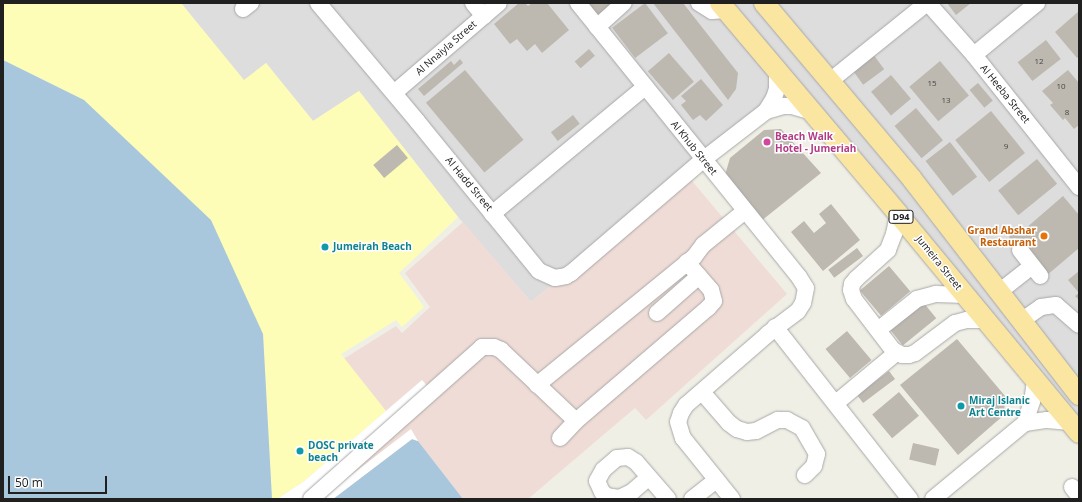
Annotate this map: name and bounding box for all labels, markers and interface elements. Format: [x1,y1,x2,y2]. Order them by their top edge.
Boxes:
street label: Al Nnaiyla Street [413,18,479,78]
house number: 12 [1034,56,1044,66]
street label: Al Heeba Street [978,62,1032,126]
house number: 15 [927,78,937,88]
house number: 10 [1056,81,1066,91]
house number: 13 [941,95,951,105]
house number: 8 [1065,107,1069,117]
street label: Al Khub Street [668,118,720,178]
place label: Beach Walk Hotel - Jumeriah [775,130,856,154]
marker: Beach Walk Hotel - Jumeriah [762,137,772,147]
house number: 9 [1004,141,1008,151]
street label: Al Hadd Street [443,154,495,214]
road number: D94 [888,210,914,224]
place label: Grand Abshar Restaurant [967,224,1036,248]
marker: Grand Abshar Restaurant [1039,231,1049,241]
street label: Jumeira Street [913,233,965,293]
place label: Jumeirah Beach [333,241,412,253]
marker: Jumeirah Beach [320,242,330,252]
place label: Miraj Islanic Art Centre [969,394,1030,418]
marker: Miraj Islanic Art Centre [956,401,966,411]
place label: DOSC private beach [308,439,374,462]
marker: DOSC private beach [295,446,305,456]
scale bar [10,468,109,494]
text: 50 m [15,474,43,491]

